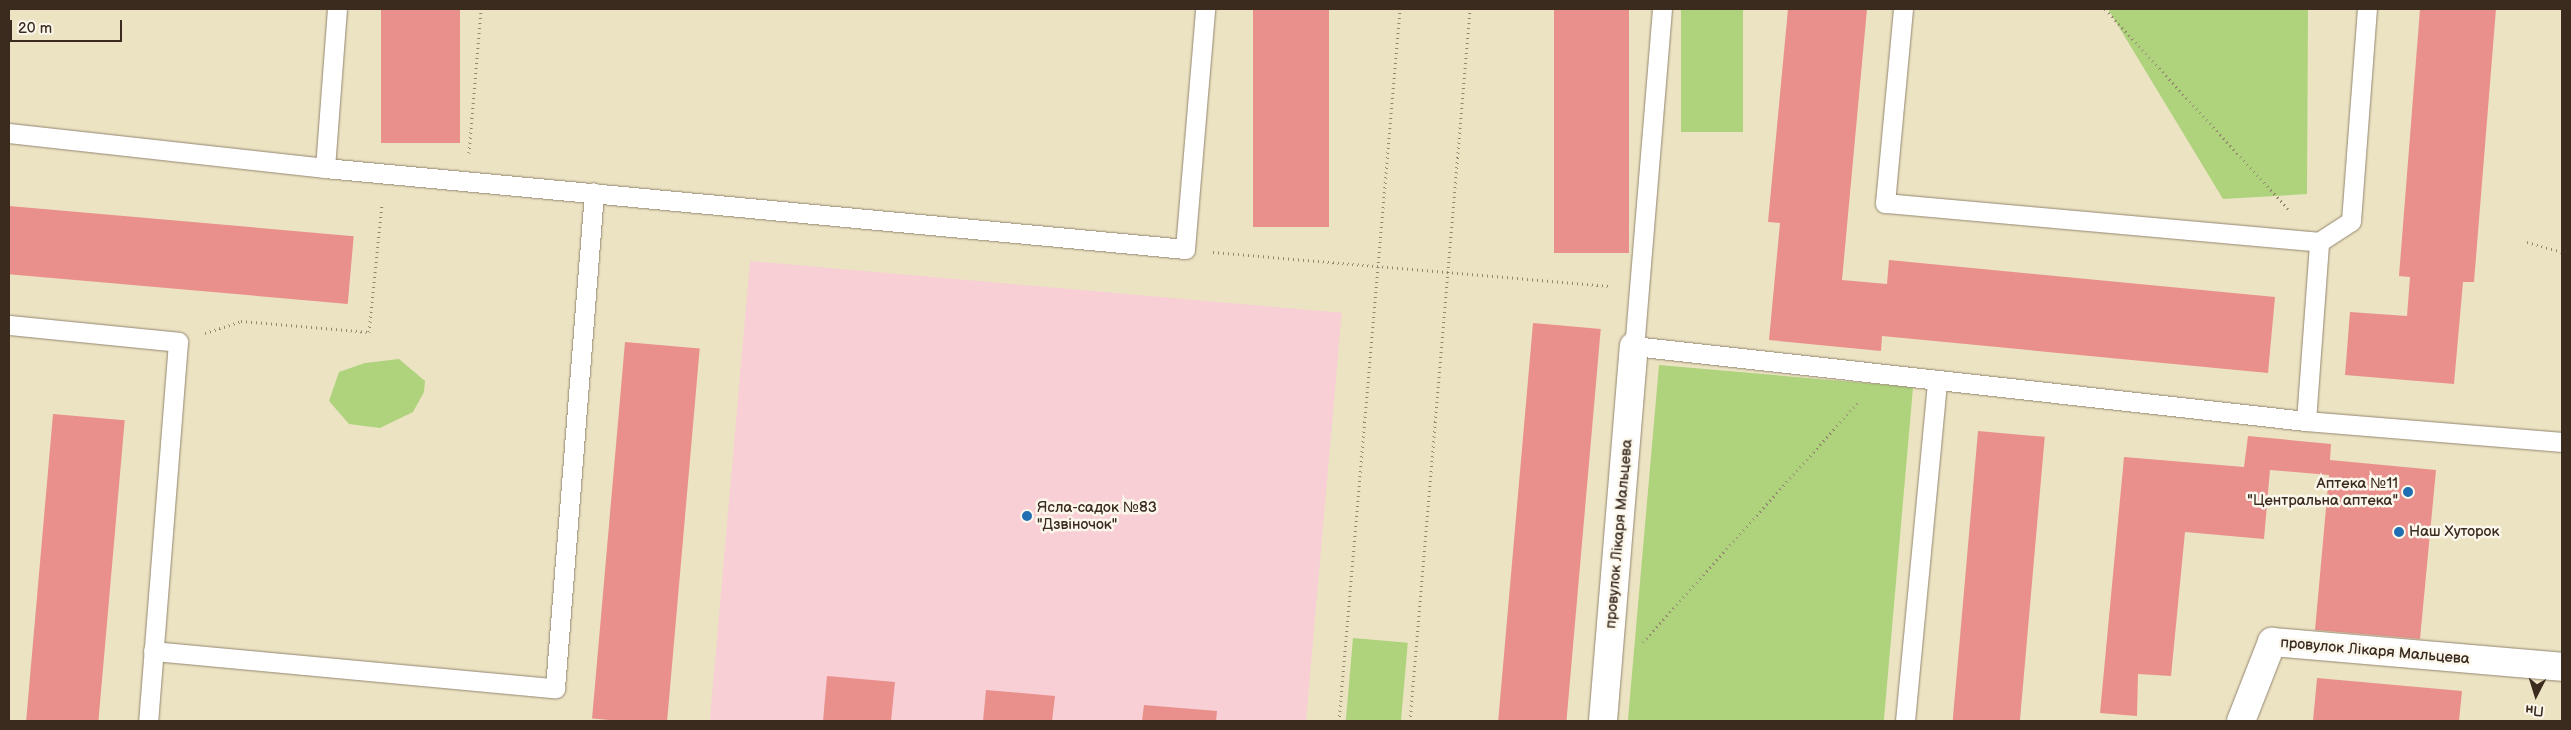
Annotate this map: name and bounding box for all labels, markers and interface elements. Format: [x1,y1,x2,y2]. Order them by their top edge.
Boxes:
scale bar [12,10,125,42]
text: 20 m [18,19,52,38]
street label: провулок Лікаря Мальцева [1602,439,1636,629]
place label: Аптека №11 "Центральна аптека" [2247,474,2398,509]
marker: Аптека №11 "Центральна аптека" [2402,486,2414,498]
place label: Ясла-садок №83 "Дзвіночок" [1037,498,1157,533]
marker: Ясла-садок №83 "Дзвіночок" [1021,510,1033,522]
place label: Наш Хуторок [2409,523,2499,541]
marker: Наш Хуторок [2393,526,2405,538]
street label: провулок Лікаря Мальцева [2280,634,2470,668]
north arrow [2511,670,2561,720]
text: Пн [2525,701,2545,720]

